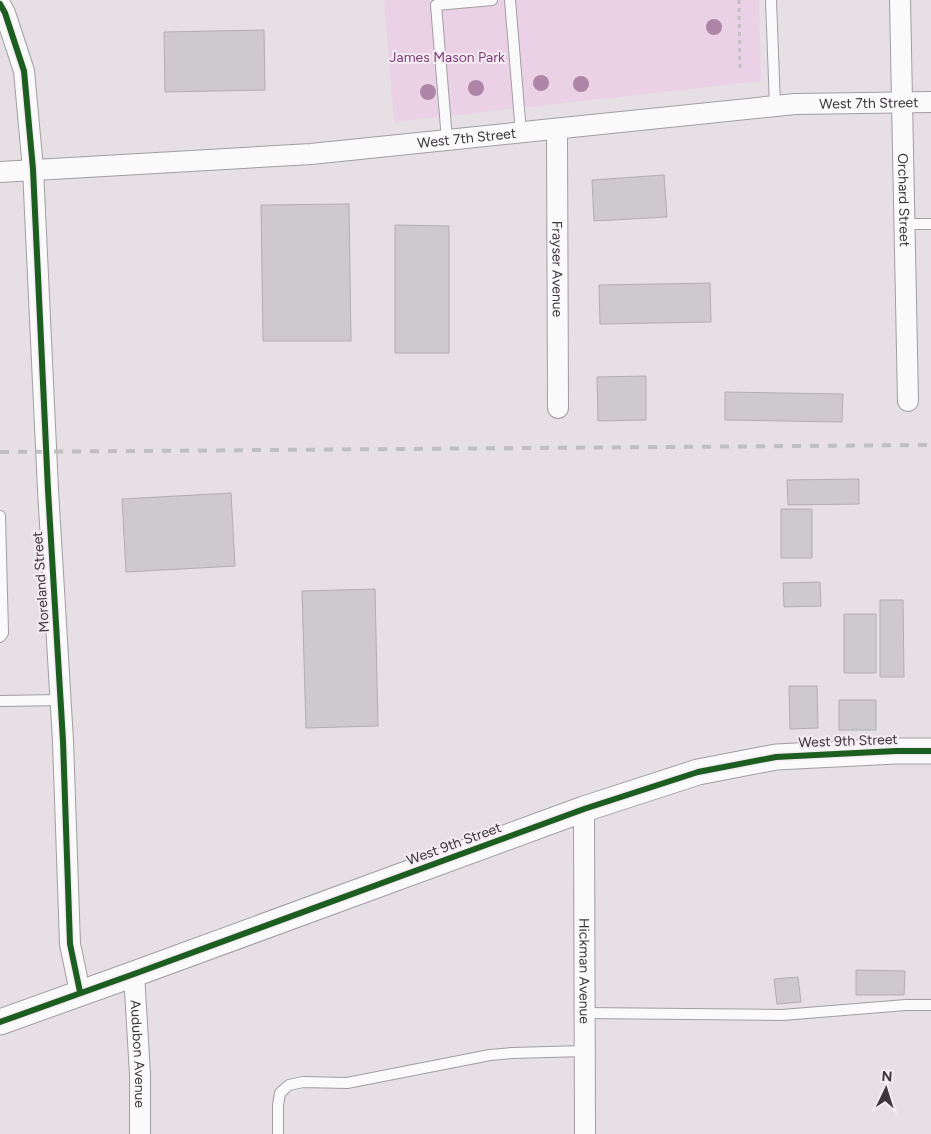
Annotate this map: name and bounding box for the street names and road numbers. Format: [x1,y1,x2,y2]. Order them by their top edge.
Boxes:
street label: West 7th Street [819,94,919,112]
street label: West 7th Street [416,124,517,151]
street label: Orchard Street [895,153,913,247]
street label: Frayser Avenue [549,221,566,318]
street label: Moreland Street [29,531,53,633]
street label: West 9th Street [798,731,898,751]
street label: West 9th Street [404,819,504,869]
street label: Hickman Avenue [576,918,593,1024]
street label: Audubon Avenue [127,999,149,1108]

